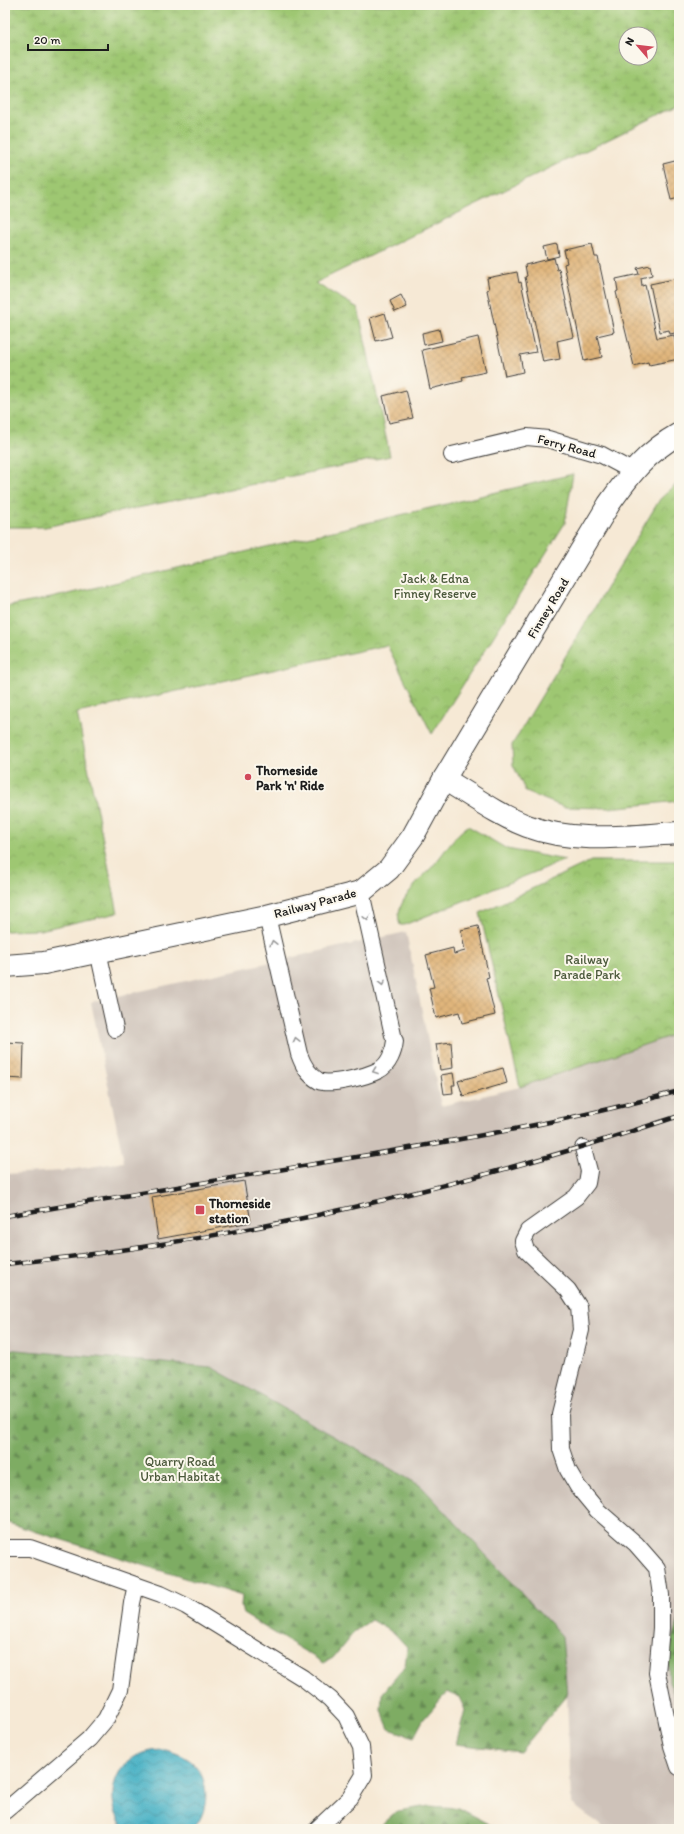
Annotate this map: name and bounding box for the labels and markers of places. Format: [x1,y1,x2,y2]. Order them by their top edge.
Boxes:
place label: Thorneside Park 'n' Ride [255,763,324,793]
marker: Thorneside Park 'n' Ride [243,772,253,782]
place label: Thorneside station [208,1196,271,1226]
marker: Thorneside station [194,1204,206,1216]

